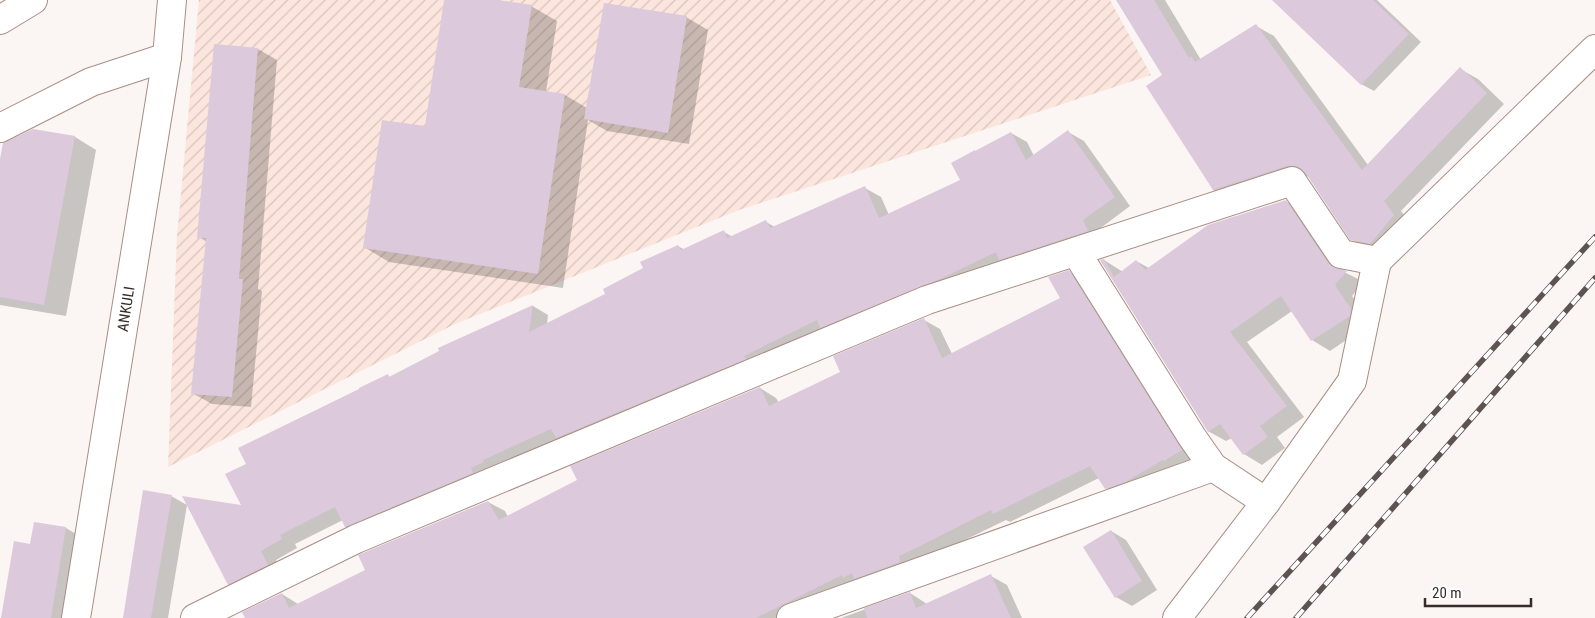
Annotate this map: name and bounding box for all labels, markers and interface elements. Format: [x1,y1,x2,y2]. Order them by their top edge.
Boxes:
street label: ANKULI [114,285,138,333]
scale bar [1425,576,1531,608]
text: 20 m [1432,584,1462,602]

